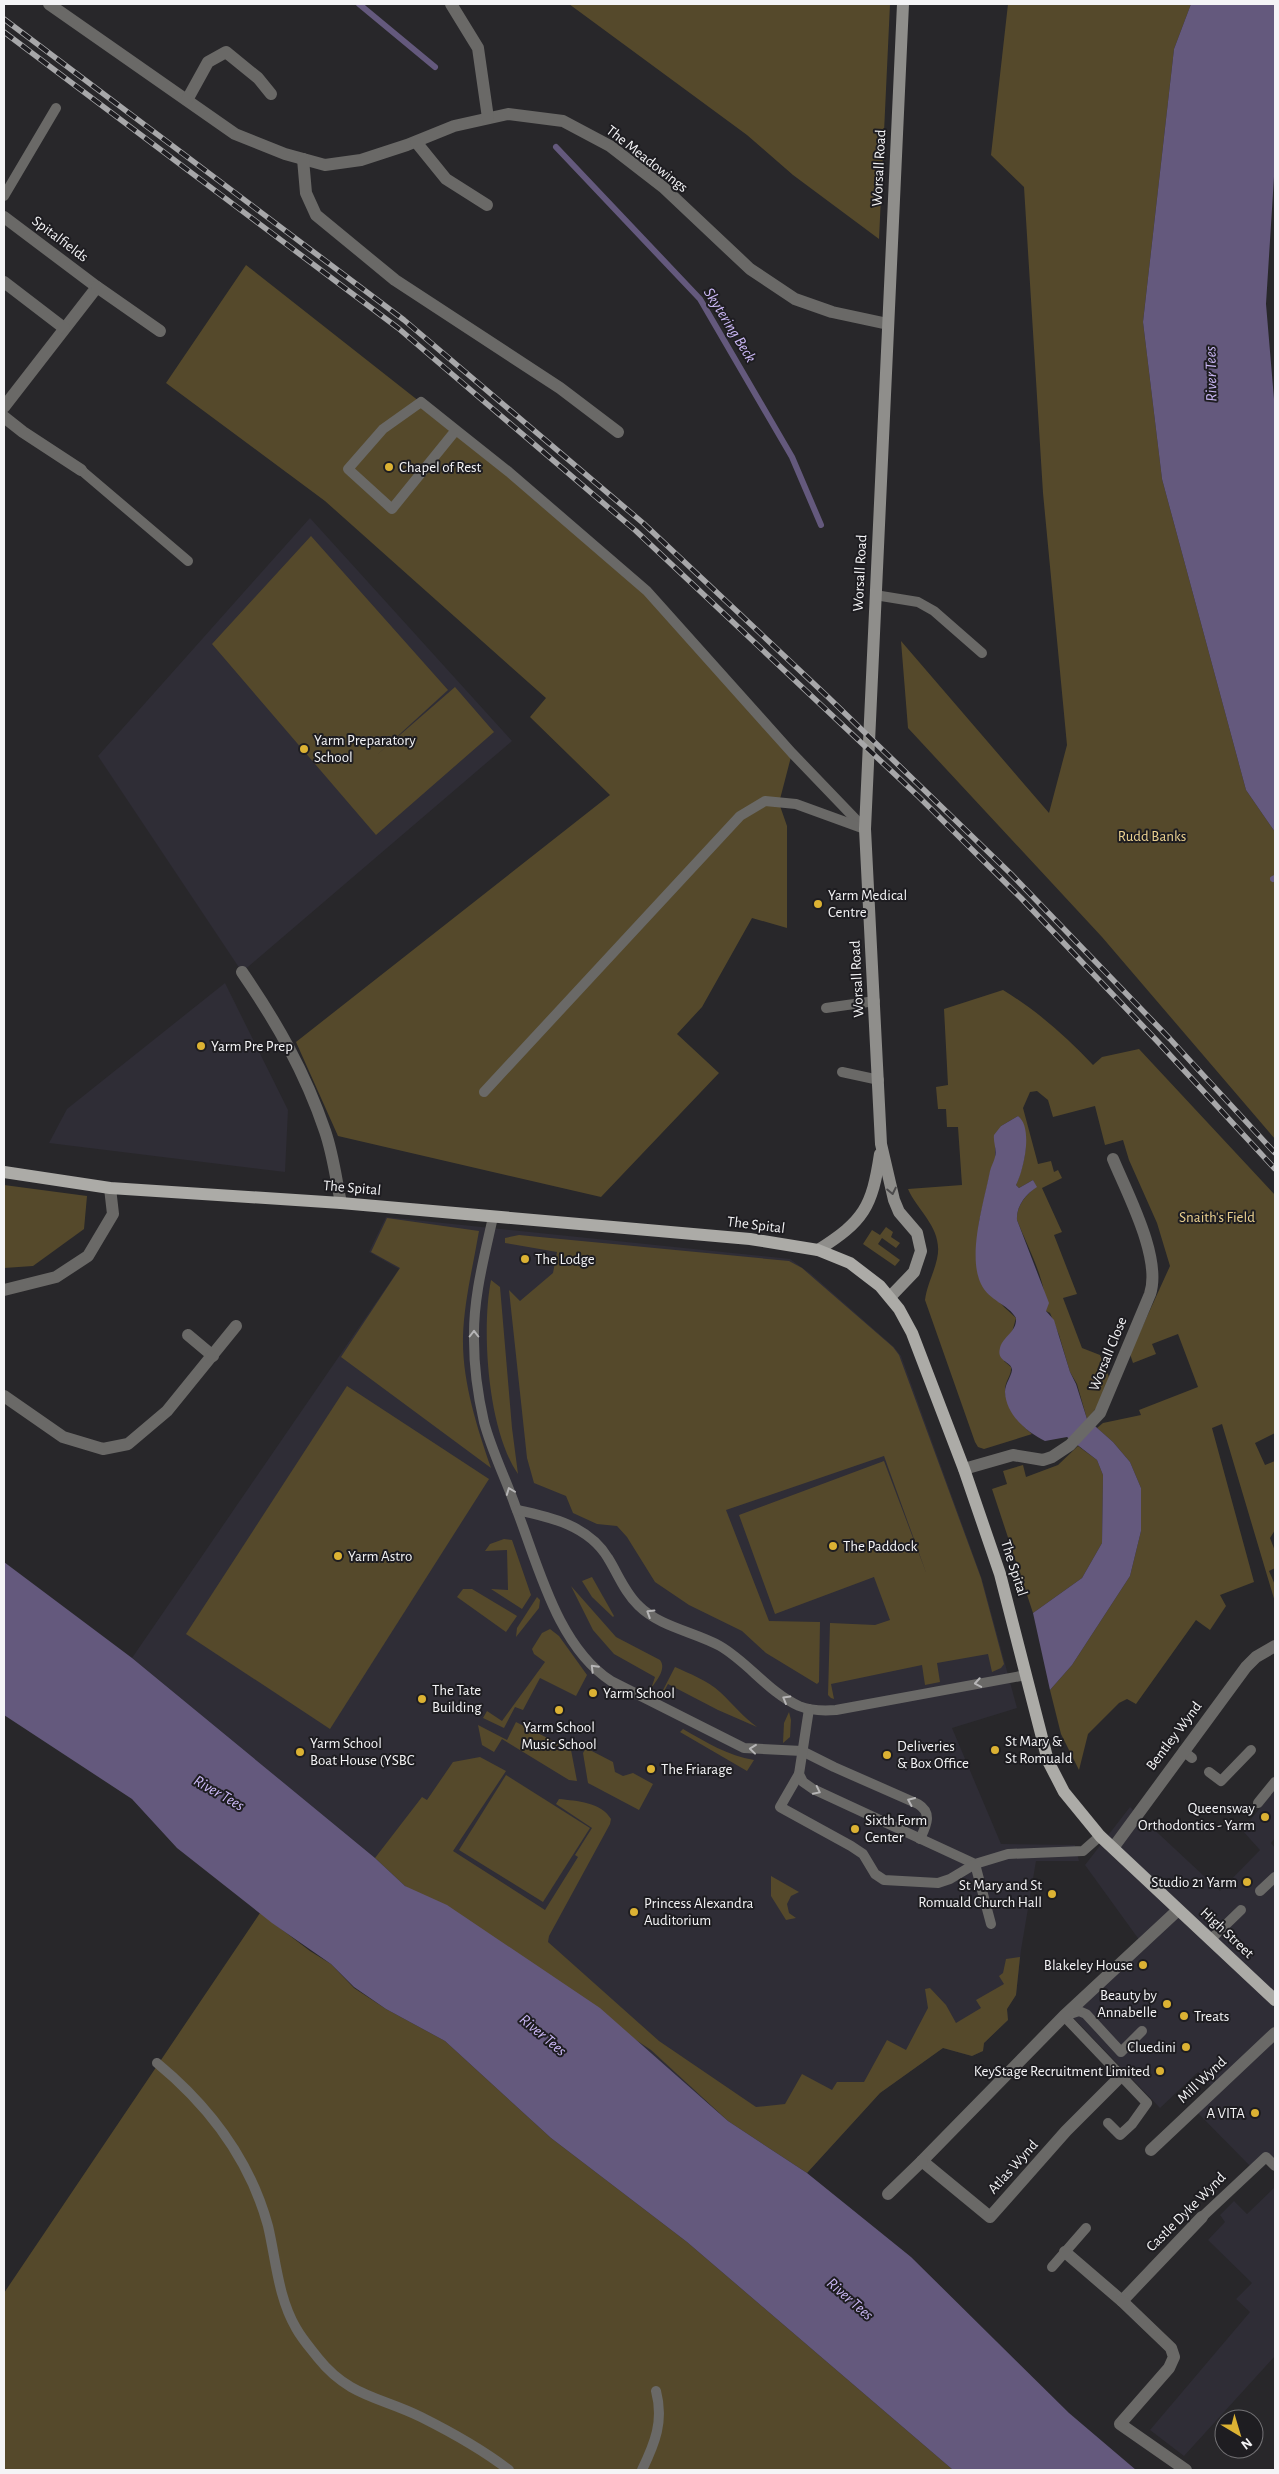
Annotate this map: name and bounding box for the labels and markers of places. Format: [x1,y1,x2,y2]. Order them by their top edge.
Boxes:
place label: Chapel of Rest [399,460,482,475]
marker: Chapel of Rest [383,461,395,473]
place label: Yarm Preparatory School [314,733,416,765]
marker: Yarm Preparatory School [298,743,310,755]
place label: Yarm Medical Centre [828,888,907,920]
marker: Yarm Medical Centre [812,898,824,910]
place label: Yarm Pre Prep [211,1039,293,1054]
marker: Yarm Pre Prep [195,1040,207,1052]
place label: The Lodge [535,1252,595,1267]
marker: The Lodge [519,1253,531,1265]
place label: The Paddock [843,1539,917,1554]
marker: The Paddock [827,1540,839,1552]
place label: Yarm Astro [348,1549,412,1564]
marker: Yarm Astro [332,1550,344,1562]
place label: The Tate Building [432,1683,482,1715]
place label: Yarm School [603,1686,675,1701]
marker: Yarm School [587,1687,599,1699]
marker: The Tate Building [416,1693,428,1705]
marker: Yarm School Music School [553,1704,565,1716]
place label: Yarm School Music School [521,1720,597,1752]
place label: St Mary & St Romuald [1005,1734,1073,1766]
place label: Yarm School Boat House (YSBC [310,1736,415,1768]
place label: Deliveries & Box Office [897,1739,969,1771]
marker: St Mary & St Romuald [989,1744,1001,1756]
marker: Yarm School Boat House (YSBC [294,1746,306,1758]
marker: Deliveries & Box Office [881,1749,893,1761]
place label: The Friarage [661,1762,733,1777]
marker: The Friarage [645,1763,657,1775]
place label: Queensway Orthodontics - Yarm [1138,1801,1256,1833]
marker: Queensway Orthodontics - Yarm [1259,1811,1271,1823]
place label: Sixth Form Center [865,1813,927,1845]
marker: Sixth Form Center [849,1823,861,1835]
place label: Studio 21 Yarm [1151,1875,1237,1890]
marker: Studio 21 Yarm [1241,1876,1253,1888]
place label: St Mary and St Romuald Church Hall [918,1878,1042,1910]
marker: St Mary and St Romuald Church Hall [1046,1888,1058,1900]
place label: Princess Alexandra Auditorium [644,1896,754,1928]
marker: Princess Alexandra Auditorium [628,1906,640,1918]
place label: Blakeley House [1044,1958,1133,1973]
marker: Blakeley House [1137,1959,1149,1971]
place label: Beauty by Annabelle [1097,1988,1158,2020]
marker: Beauty by Annabelle [1161,1998,1173,2010]
place label: Treats [1194,2009,1229,2024]
marker: Treats [1178,2010,1190,2022]
place label: Cluedini [1127,2040,1176,2055]
marker: Cluedini [1180,2041,1192,2053]
place label: KeyStage Recruitment Limited [974,2064,1150,2079]
marker: KeyStage Recruitment Limited [1154,2065,1166,2077]
place label: A VITA [1206,2106,1245,2121]
marker: A VITA [1249,2107,1261,2119]

